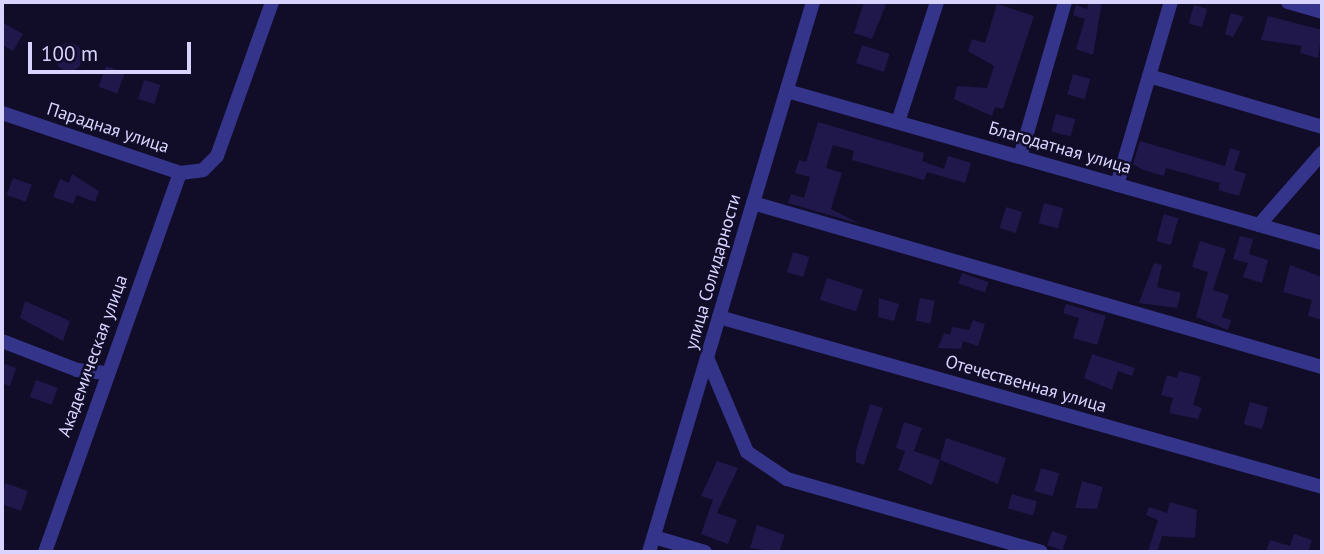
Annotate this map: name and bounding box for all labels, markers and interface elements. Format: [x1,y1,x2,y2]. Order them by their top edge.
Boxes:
scale bar [32,28,194,72]
text: 100 m [41,40,98,67]
street label: Парадная улица [44,98,172,158]
street label: Благодатная улица [986,117,1134,179]
street label: улица Солидарности [680,192,746,352]
street label: Академическая улица [54,272,132,440]
street label: Отечественная улица [943,351,1109,417]

